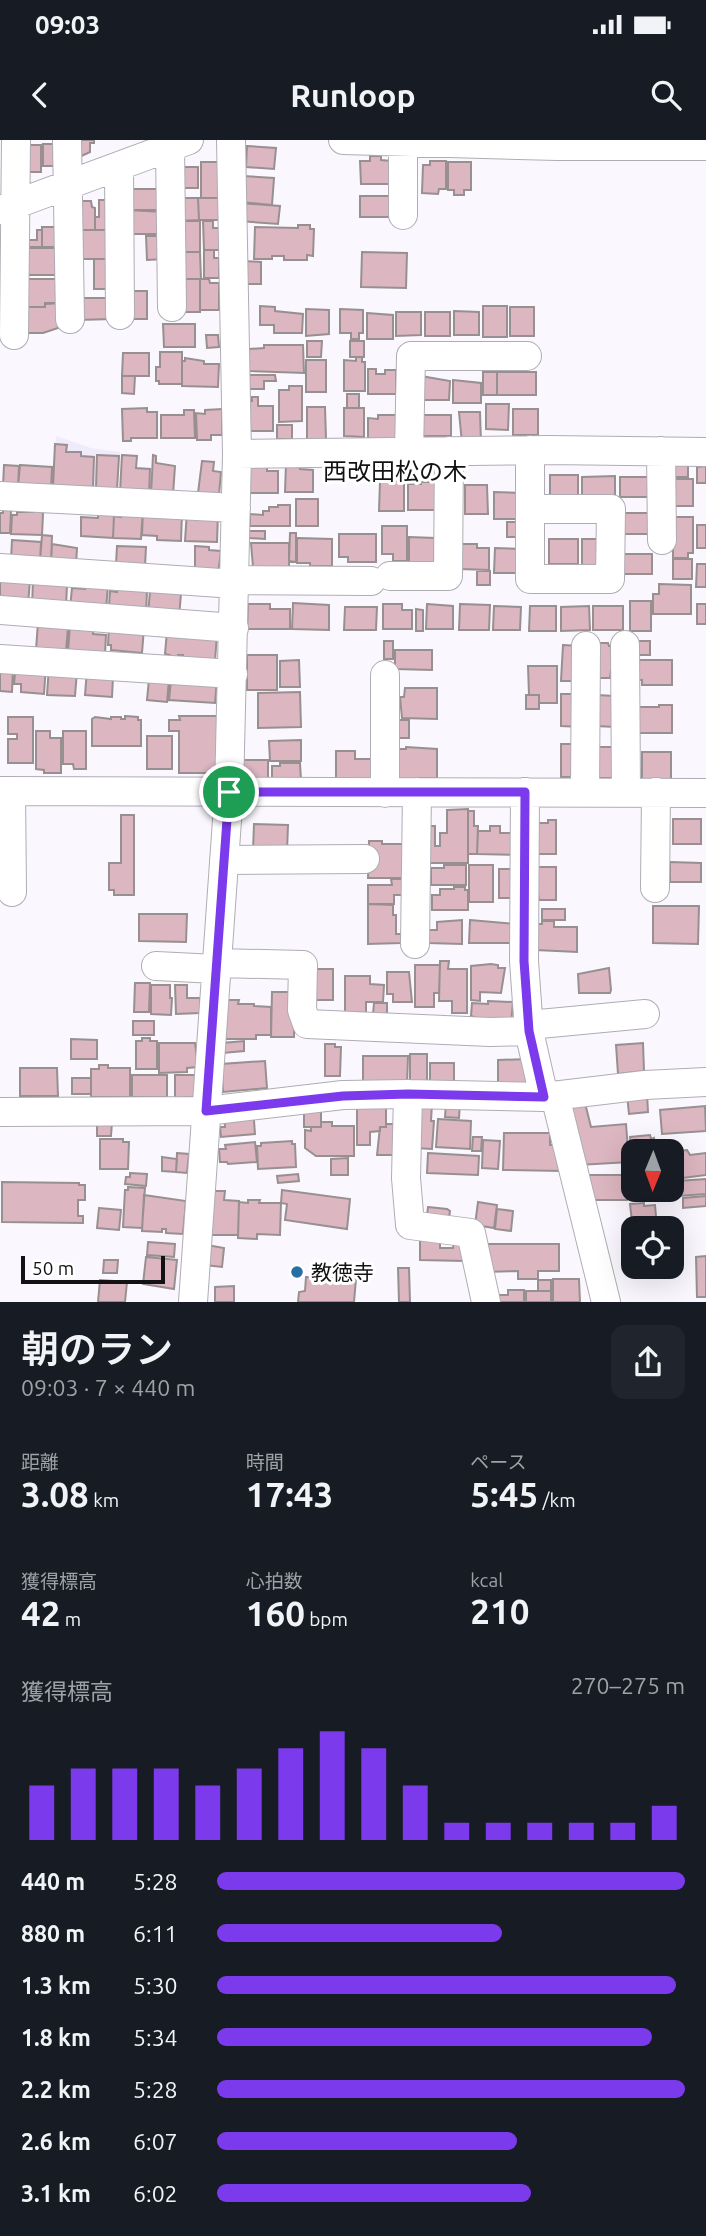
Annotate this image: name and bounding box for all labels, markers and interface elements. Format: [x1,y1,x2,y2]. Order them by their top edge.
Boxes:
text: 09:03 [35,10,100,39]
icon: back [21,76,59,114]
icon: search [647,76,685,114]
text: Runloop [290,77,416,113]
district label: 西改田松の木 [323,458,467,485]
pin [199,762,259,822]
icon: arrive [210,773,248,811]
north arrow [621,1139,684,1202]
map controls [621,1139,684,1279]
button: locate [621,1216,684,1279]
scale bar [21,1252,164,1284]
text: 50 m [32,1257,74,1279]
place label: 教徳寺 [311,1260,374,1284]
marker: 教徳寺 [289,1264,305,1280]
button: share [611,1325,685,1399]
text: 朝のラン [21,1328,173,1370]
text: 09:03 · 7 × 440 m [21,1375,195,1400]
text: 距離 [21,1451,59,1473]
text: 時間 [246,1451,284,1473]
text: ペース [470,1451,526,1473]
text: 3.08 [21,1474,89,1514]
text: 17:43 [246,1474,333,1514]
text: 5:45 [470,1474,538,1514]
text: km [89,1489,119,1511]
text: /km [538,1489,576,1511]
text: kcal [470,1569,503,1591]
text: 獲得標高 [21,1570,97,1592]
text: 心拍数 [246,1570,303,1592]
text: 210 [470,1591,530,1631]
text: 42 [21,1593,60,1633]
text: 160 [246,1593,305,1633]
text: m [60,1608,81,1630]
text: bpm [305,1608,348,1630]
text: 270–275 m [571,1673,685,1698]
text: 獲得標高 [21,1679,113,1704]
text: 440 m [21,1869,85,1894]
text: 5:28 [133,1869,178,1894]
text: 880 m [21,1921,85,1946]
text: 6:11 [133,1921,178,1946]
text: 1.3 km [21,1973,91,1998]
text: 5:30 [133,1973,178,1998]
text: 1.8 km [21,2025,91,2050]
text: 5:34 [133,2025,178,2050]
text: 2.2 km [21,2077,91,2102]
text: 5:28 [133,2077,178,2102]
text: 2.6 km [21,2129,91,2154]
text: 6:07 [133,2129,178,2154]
text: 3.1 km [21,2181,91,2206]
text: 6:02 [133,2181,178,2206]

